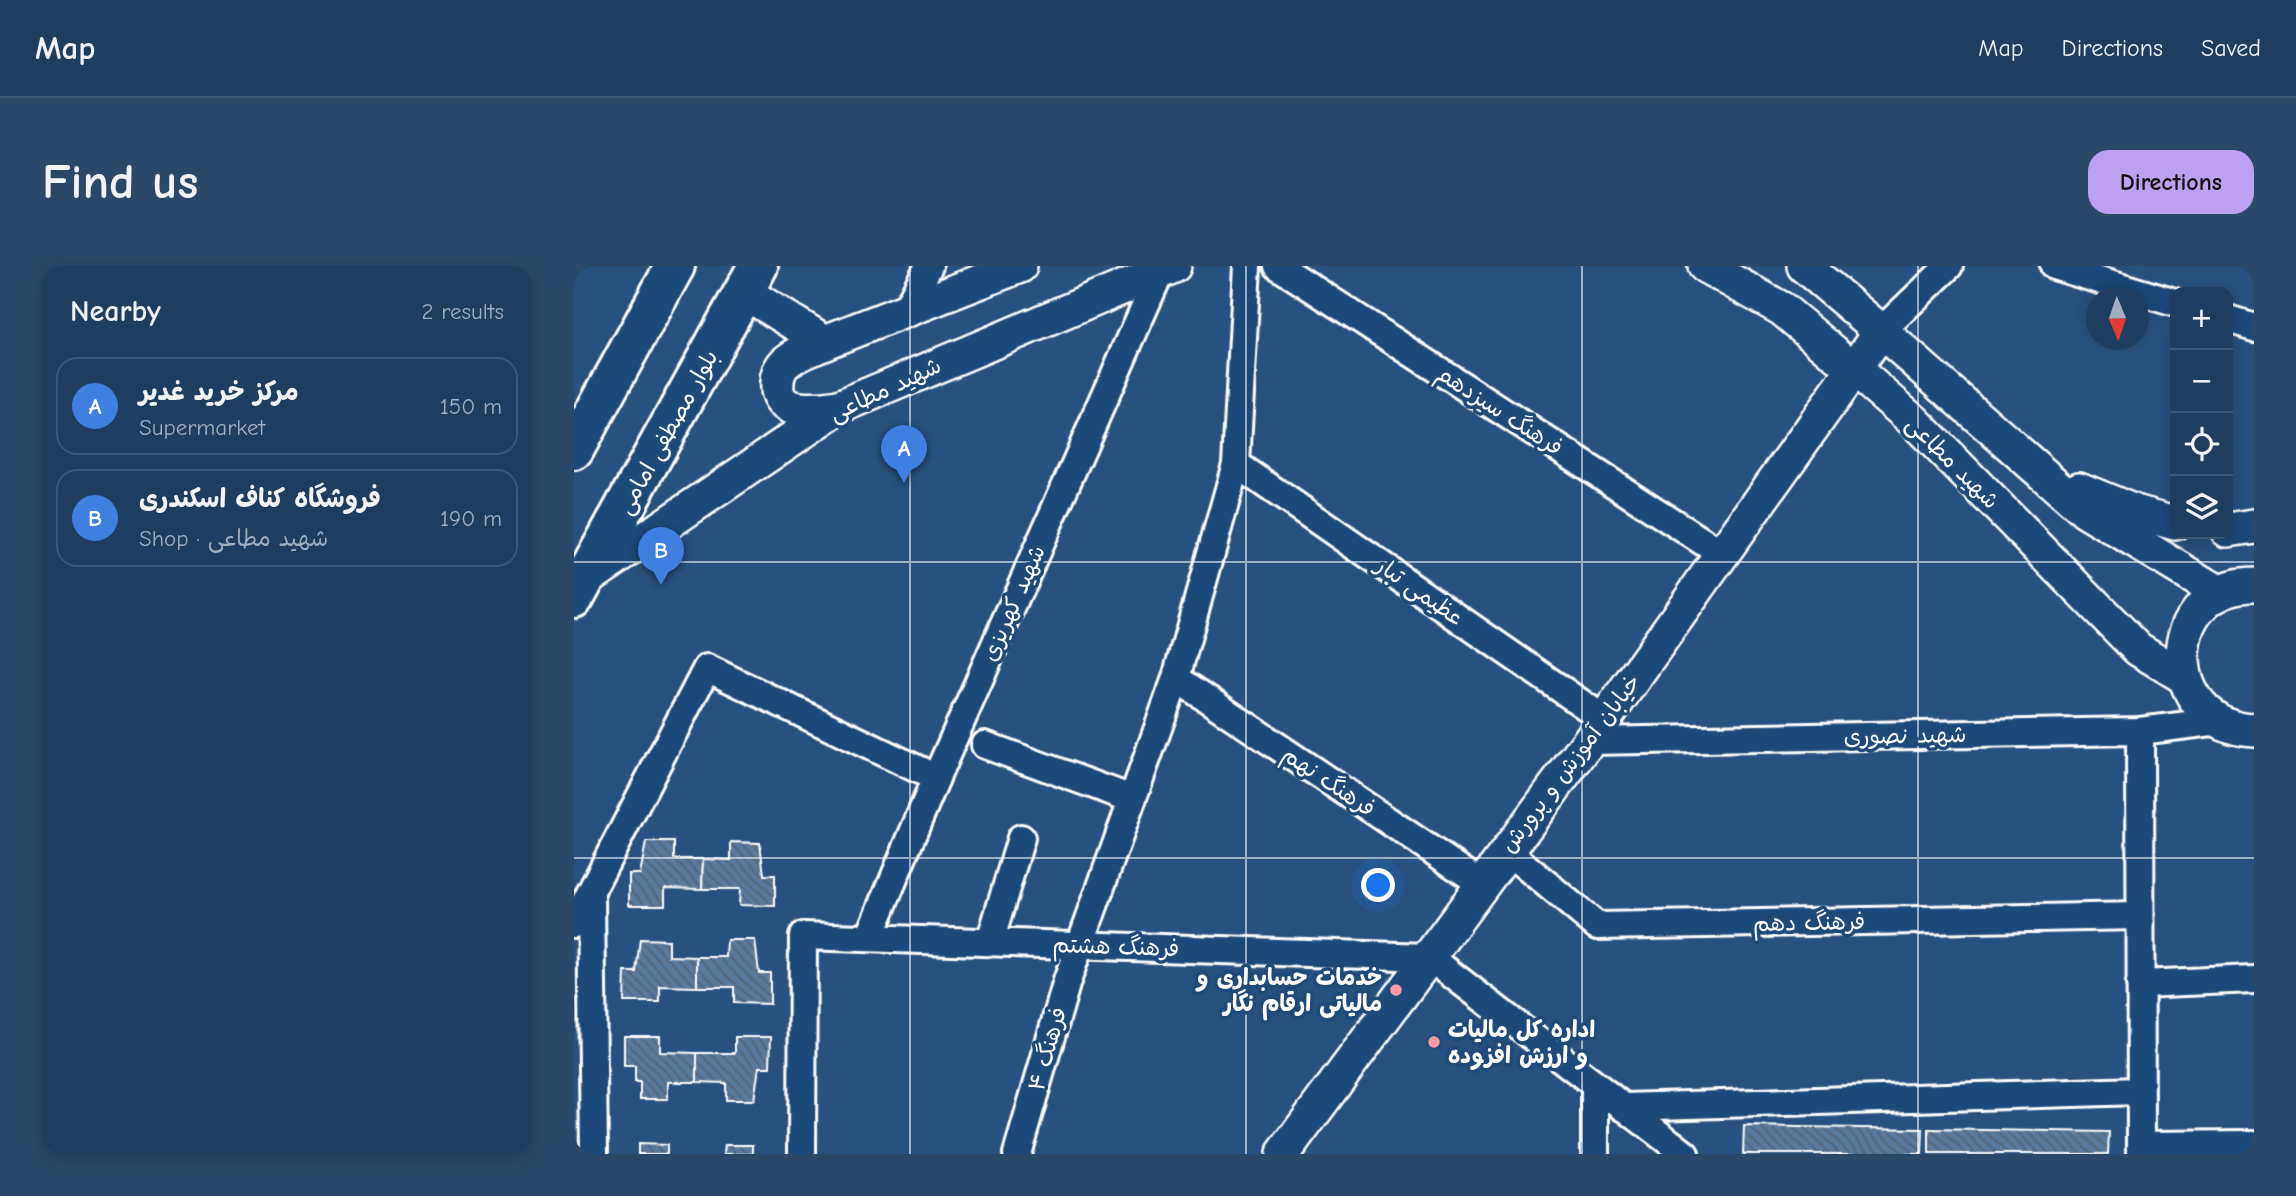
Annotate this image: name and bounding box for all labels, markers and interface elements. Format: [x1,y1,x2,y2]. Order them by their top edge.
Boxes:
text: Map [35,29,96,67]
text: Map [1978,34,2024,62]
text: Directions [2062,34,2163,62]
text: Saved [2201,34,2261,62]
button: Directions [2088,150,2254,214]
text: Find us [42,154,198,210]
north arrow [2086,287,2149,350]
map controls [2170,287,2233,539]
button: + [2170,287,2233,350]
text: Nearby [70,294,161,329]
text: 2 results [422,298,504,325]
street label: بلوار مصطفی امامی [611,345,725,520]
button: − [2170,350,2233,413]
street label: شهید مطاعی [825,352,946,428]
street label: فرهنگ سیزدهم [1429,360,1568,465]
text: مرکز خرید غدیر [139,377,299,407]
text: A [89,393,101,420]
text: 150 m [440,393,502,420]
street label: شهید مطاعی [1900,410,2005,515]
button: locate [2170,413,2233,476]
text: Supermarket [139,414,265,441]
pin: A [881,425,927,483]
button: layers [2170,476,2233,539]
text: فروشگاه کناف اسکندری [139,484,381,514]
text: B [88,505,102,532]
text: 190 m [440,505,502,532]
text: Shop · شهید مطاعی [139,525,328,552]
pin: B [638,527,684,585]
street label: شهید کهریزی [976,541,1051,665]
street label: عظیمی تبار [1368,550,1469,632]
street label: خیابان آموزش و پرورش [1495,669,1647,858]
street label: شهید نصوری [1843,721,1967,750]
street label: فرهنگ نهم [1275,741,1380,826]
your location [1361,868,1395,902]
street label: فرهنگ دهم [1753,908,1865,941]
street label: فرهنگ هشتم [1052,931,1180,966]
place label: خدمات حسابداری و مالیاتی ارقام نگار [1195,964,1382,1021]
marker: خدمات حسابداری و مالیاتی ارقام نگار [1388,982,1404,998]
street label: فرهنگ ۴ [1023,1004,1072,1094]
place label: اداره کل مالیات و ارزش افزوده [1448,1016,1595,1070]
marker: اداره کل مالیات و ارزش افزوده [1426,1034,1442,1050]

